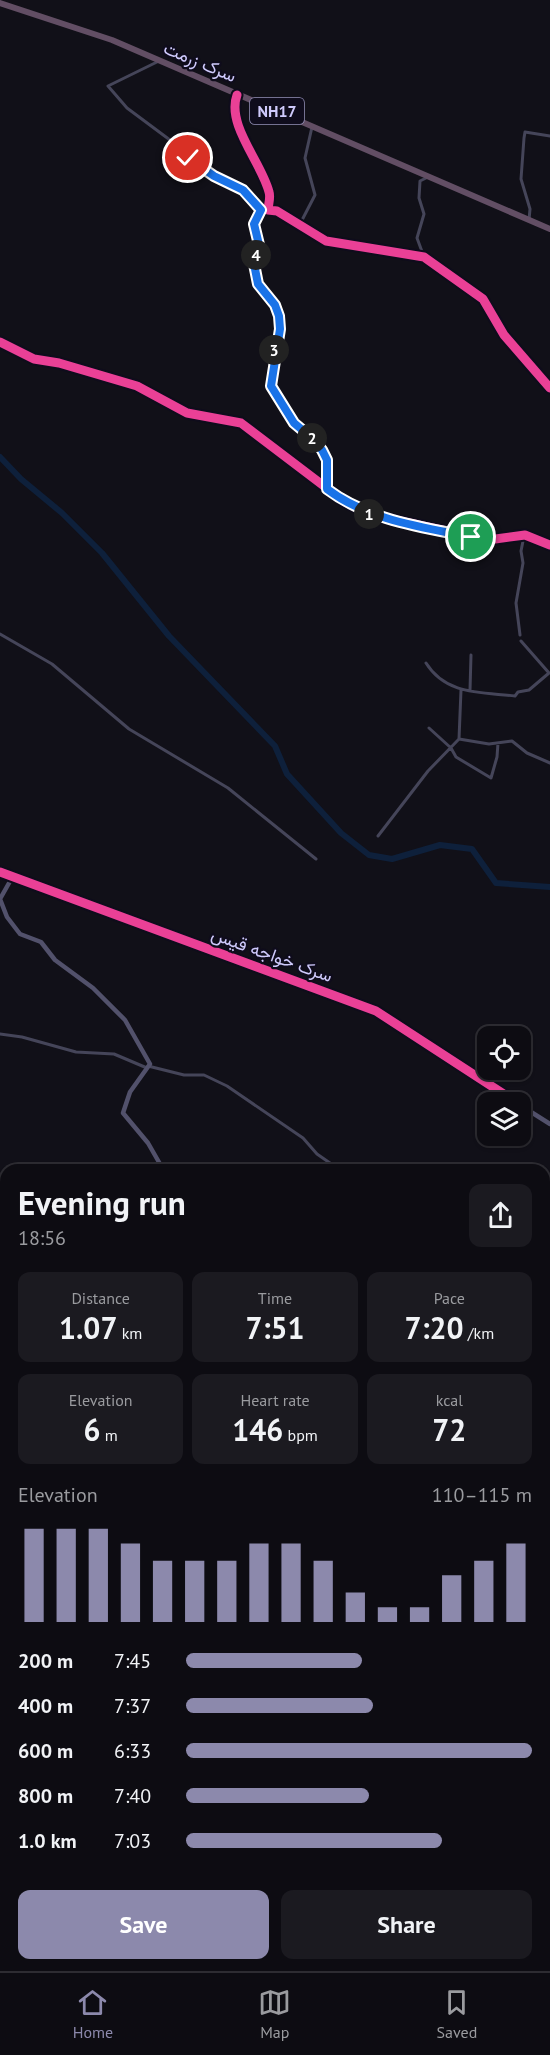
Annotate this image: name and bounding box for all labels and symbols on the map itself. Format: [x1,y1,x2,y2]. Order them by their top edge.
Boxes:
street label: سرک زرمت [160,36,240,87]
road number: NH17 [250,98,304,124]
pin [162,132,213,183]
pin: 4 [241,240,271,270]
pin: 3 [259,335,289,365]
pin: 2 [297,423,327,453]
pin: 1 [354,499,384,529]
pin [445,511,496,562]
street label: سرک خواجه قیس [208,922,336,987]

